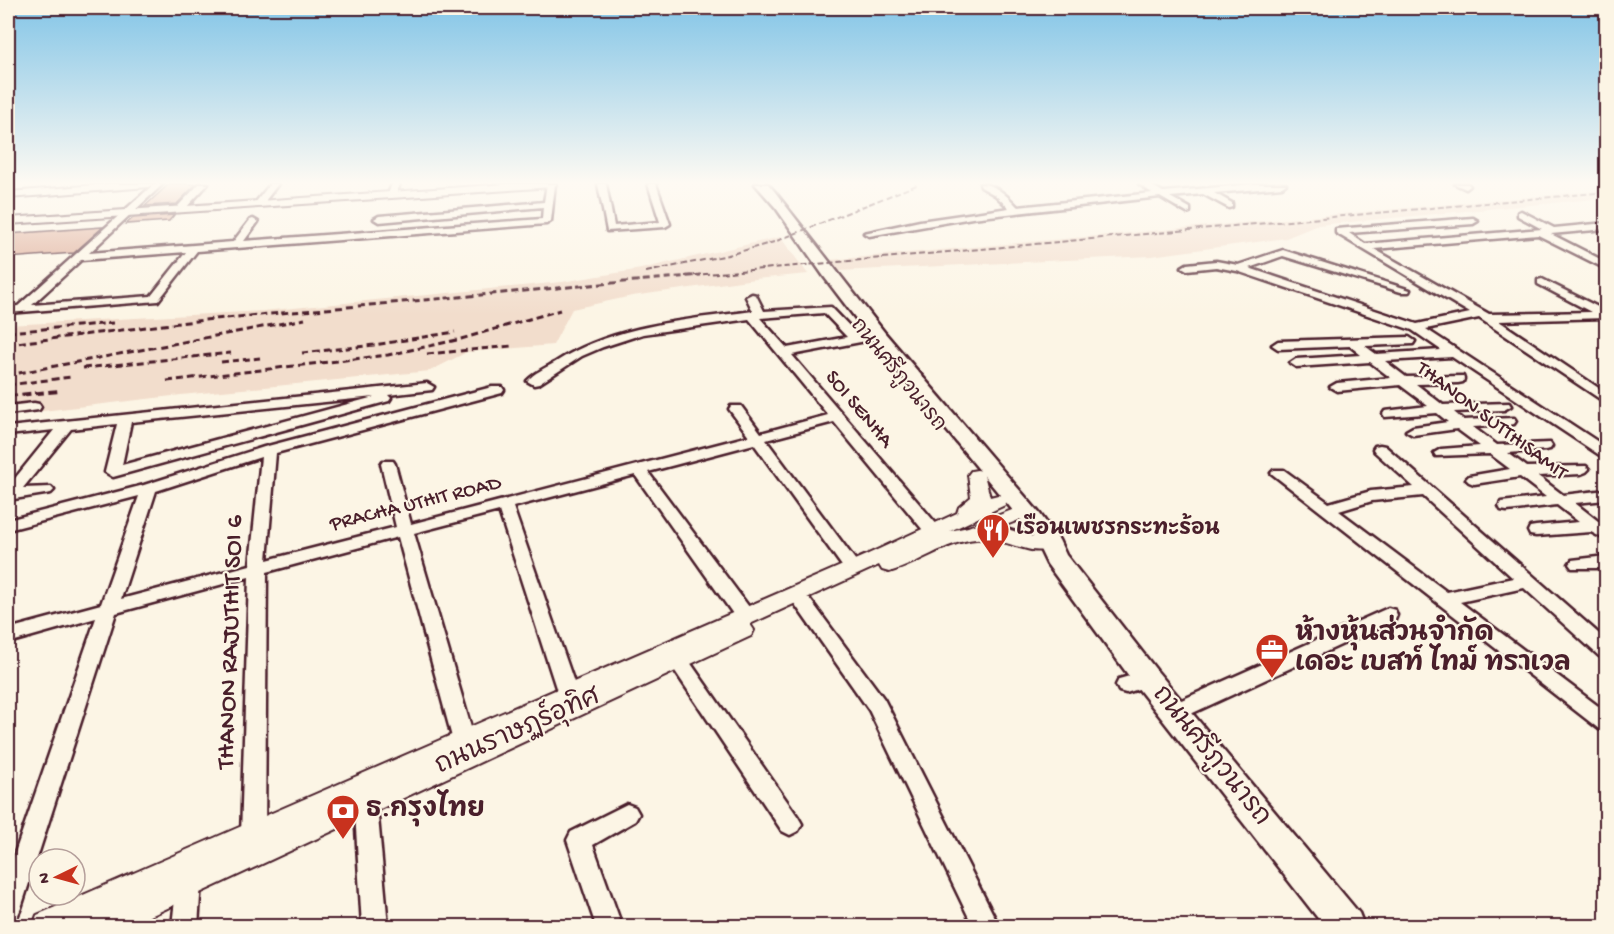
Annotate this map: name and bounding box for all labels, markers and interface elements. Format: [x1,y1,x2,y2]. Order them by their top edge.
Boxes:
street label: ถนนศรีภูวนารถ [844,312,953,438]
street label: THANON SUTTHISAMIT [1410,357,1572,487]
street label: SOI SENHA [818,366,899,455]
street label: PRACHA UTHIT ROAD [327,472,505,539]
restaurant icon: เรือนเพชรกระทะร้อน [975,512,1011,559]
place label: เรือนเพชรกระทะร้อน [1016,513,1220,543]
street label: THANON RAJUTHIT SOI 6 [212,514,252,772]
place label: ห้างหุ้นส่วนจำกัด เดอะ เบสท์ ไทม์ ทราเวล [1295,614,1571,681]
office icon: ห้างหุ้นส่วนจำกัด เดอะ เบสท์ ไทม์ ทราเวล [1254,632,1290,679]
street label: ถนนราษฏร์อุทิศ [429,678,606,783]
street label: ถนนศรีภูวนารถ [1144,679,1278,833]
place label: ธ.กรุงไทย [366,789,485,827]
bank icon: ธ.กรุงไทย [325,793,361,840]
north arrow [27,847,87,907]
text: N [36,871,55,884]

